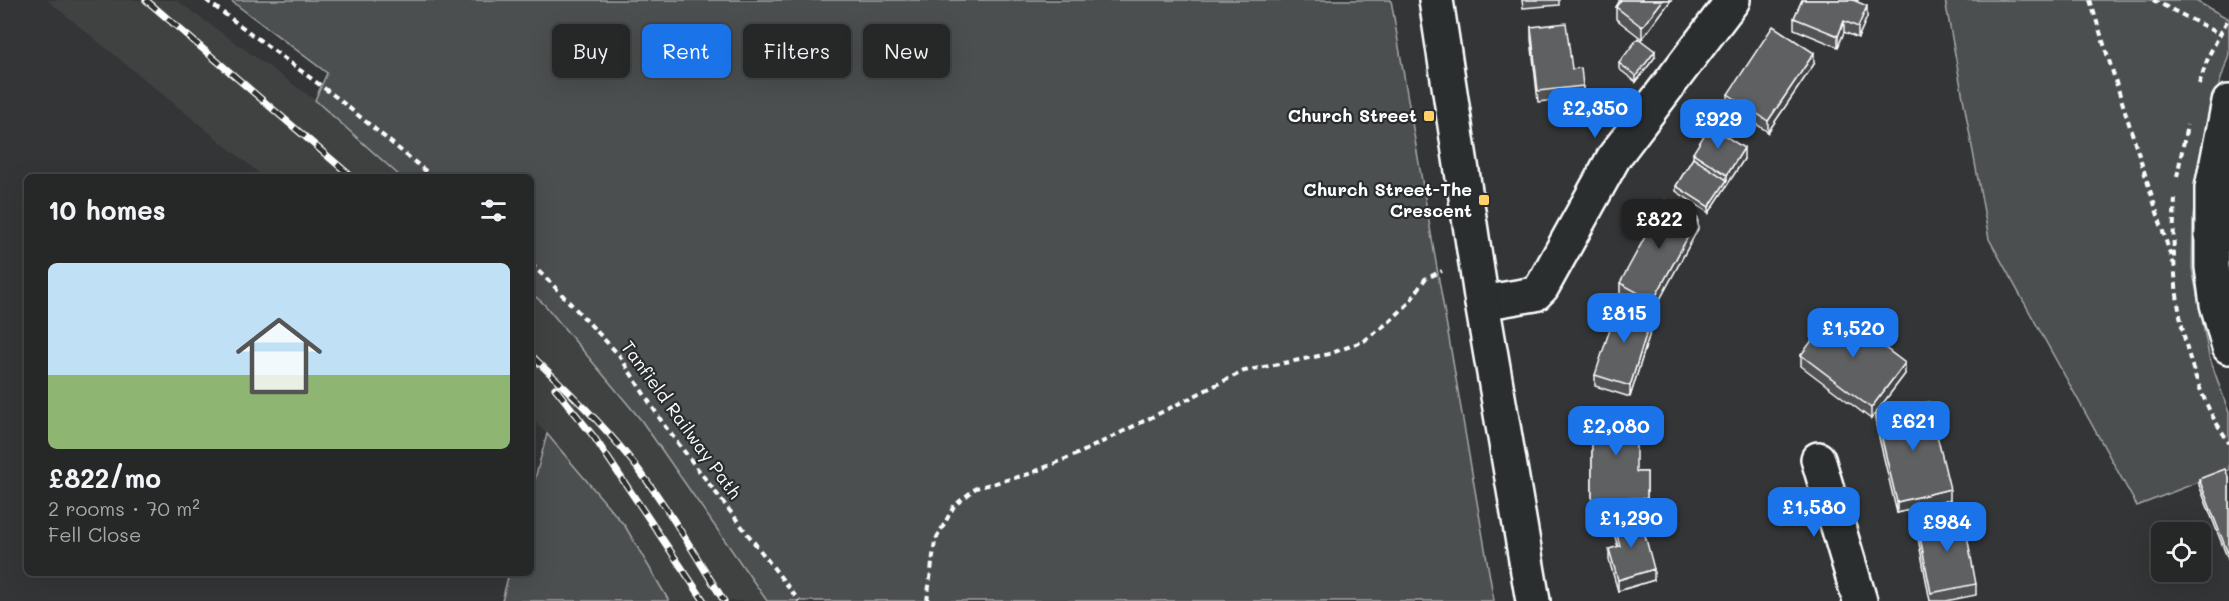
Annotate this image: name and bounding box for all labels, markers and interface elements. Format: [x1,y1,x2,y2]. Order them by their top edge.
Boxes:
chip: Buy [552,24,630,78]
chip: Rent [642,24,731,78]
chip: Filters [743,24,851,78]
chip: New [863,24,950,78]
pin: £2,350 [1546,88,1644,139]
text: £2,350 [1562,94,1628,120]
pin: £929 [1682,99,1754,150]
place label: Church Street [1288,103,1417,127]
text: £929 [1694,105,1742,131]
marker: Church Street [1422,109,1436,123]
place label: Church Street-The Crescent [1303,177,1472,222]
text: 10 homes [48,193,166,227]
marker: Church Street-The Crescent [1477,193,1491,207]
icon: filters [477,194,510,227]
pin: £822 [1623,199,1695,250]
text: £822 [1635,205,1683,231]
pin: £815 [1588,293,1660,344]
text: £815 [1601,299,1647,325]
icon: home [225,302,333,410]
pin: £1,520 [1804,308,1902,359]
text: £1,520 [1821,314,1885,340]
street label: Tanfield Railway Path [616,336,747,503]
pin: £621 [1877,401,1949,452]
pin: £2,080 [1567,406,1665,457]
text: £621 [1891,407,1935,433]
text: £2,080 [1582,412,1650,438]
text: £822/mo [48,461,161,495]
pin: £1,580 [1765,487,1863,538]
text: £1,580 [1782,493,1846,519]
text: 2 rooms · 70 m² [48,495,200,521]
pin: £1,290 [1582,498,1680,549]
pin: £984 [1911,502,1983,553]
text: £1,290 [1599,504,1663,530]
text: £984 [1922,508,1972,534]
text: Fell Close [48,521,141,547]
map controls [2151,522,2211,582]
button: locate [2151,522,2211,582]

